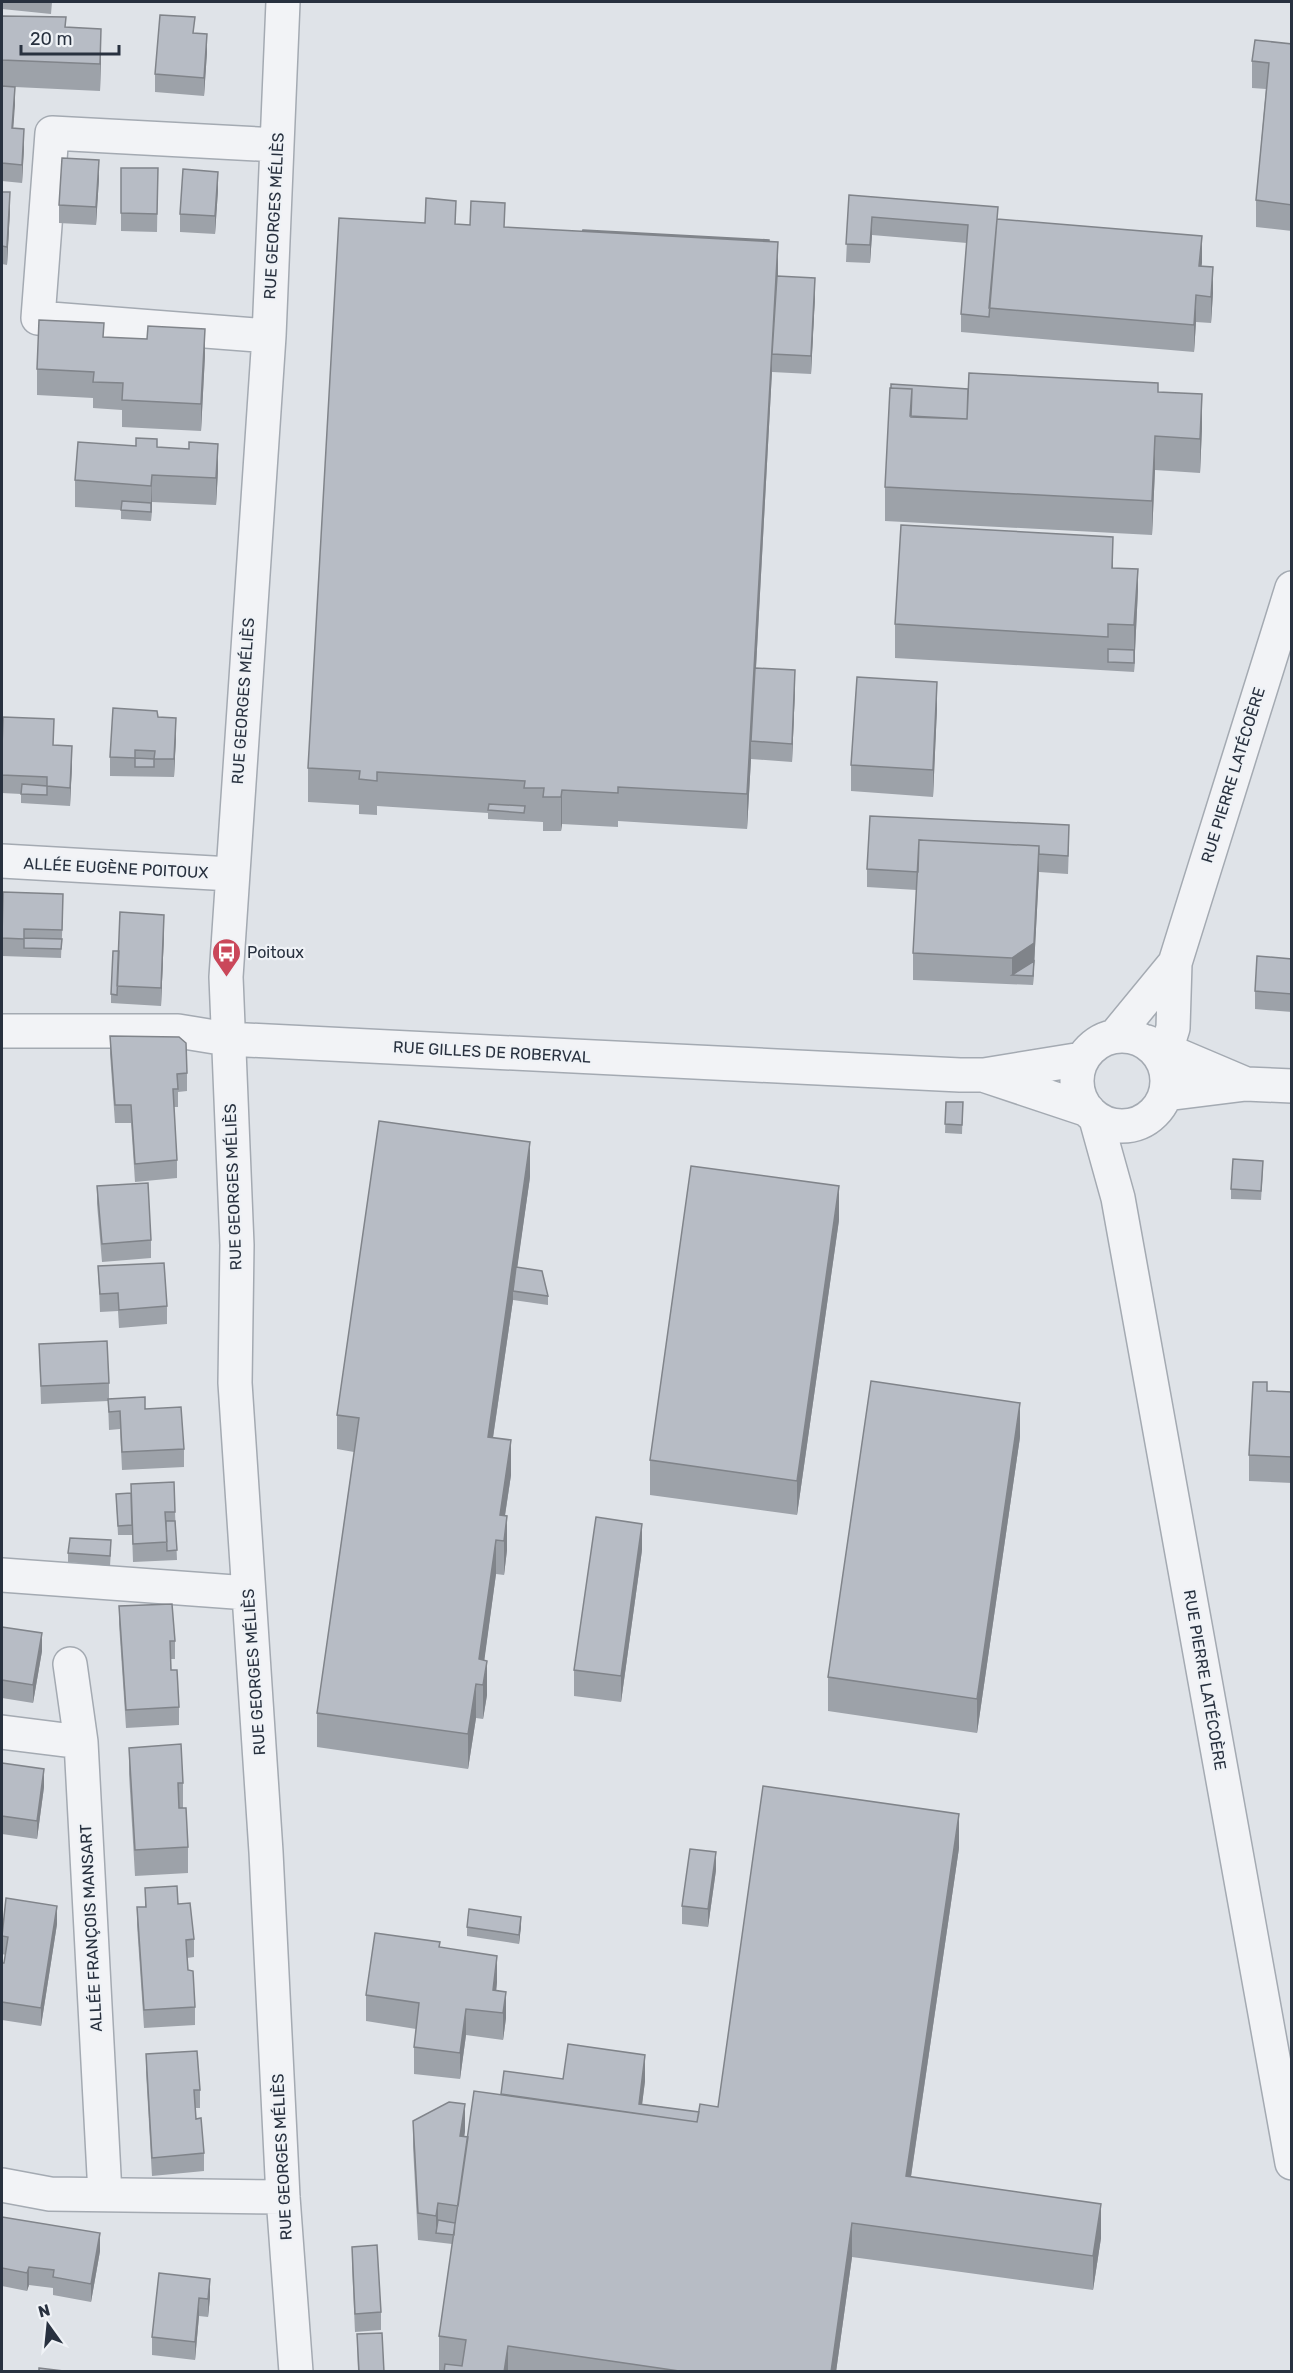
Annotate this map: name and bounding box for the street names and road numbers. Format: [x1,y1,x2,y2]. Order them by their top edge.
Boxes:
street label: RUE GEORGES MÉLIÈS [260,132,288,300]
street label: RUE GEORGES MÉLIÈS [228,617,258,785]
street label: RUE PIERRE LATÉCOÈRE [1197,685,1269,865]
street label: ALLÉE EUGÈNE POITOUX [23,854,209,882]
street label: RUE GILLES DE ROBERVAL [393,1037,591,1067]
street label: RUE GEORGES MÉLIÈS [221,1103,245,1271]
street label: RUE GEORGES MÉLIÈS [239,1588,269,1756]
street label: RUE PIERRE LATÉCOÈRE [1180,1588,1230,1772]
street label: ALLÉE FRANÇOIS MANSART [76,1824,106,2032]
street label: RUE GEORGES MÉLIÈS [268,2073,296,2241]

